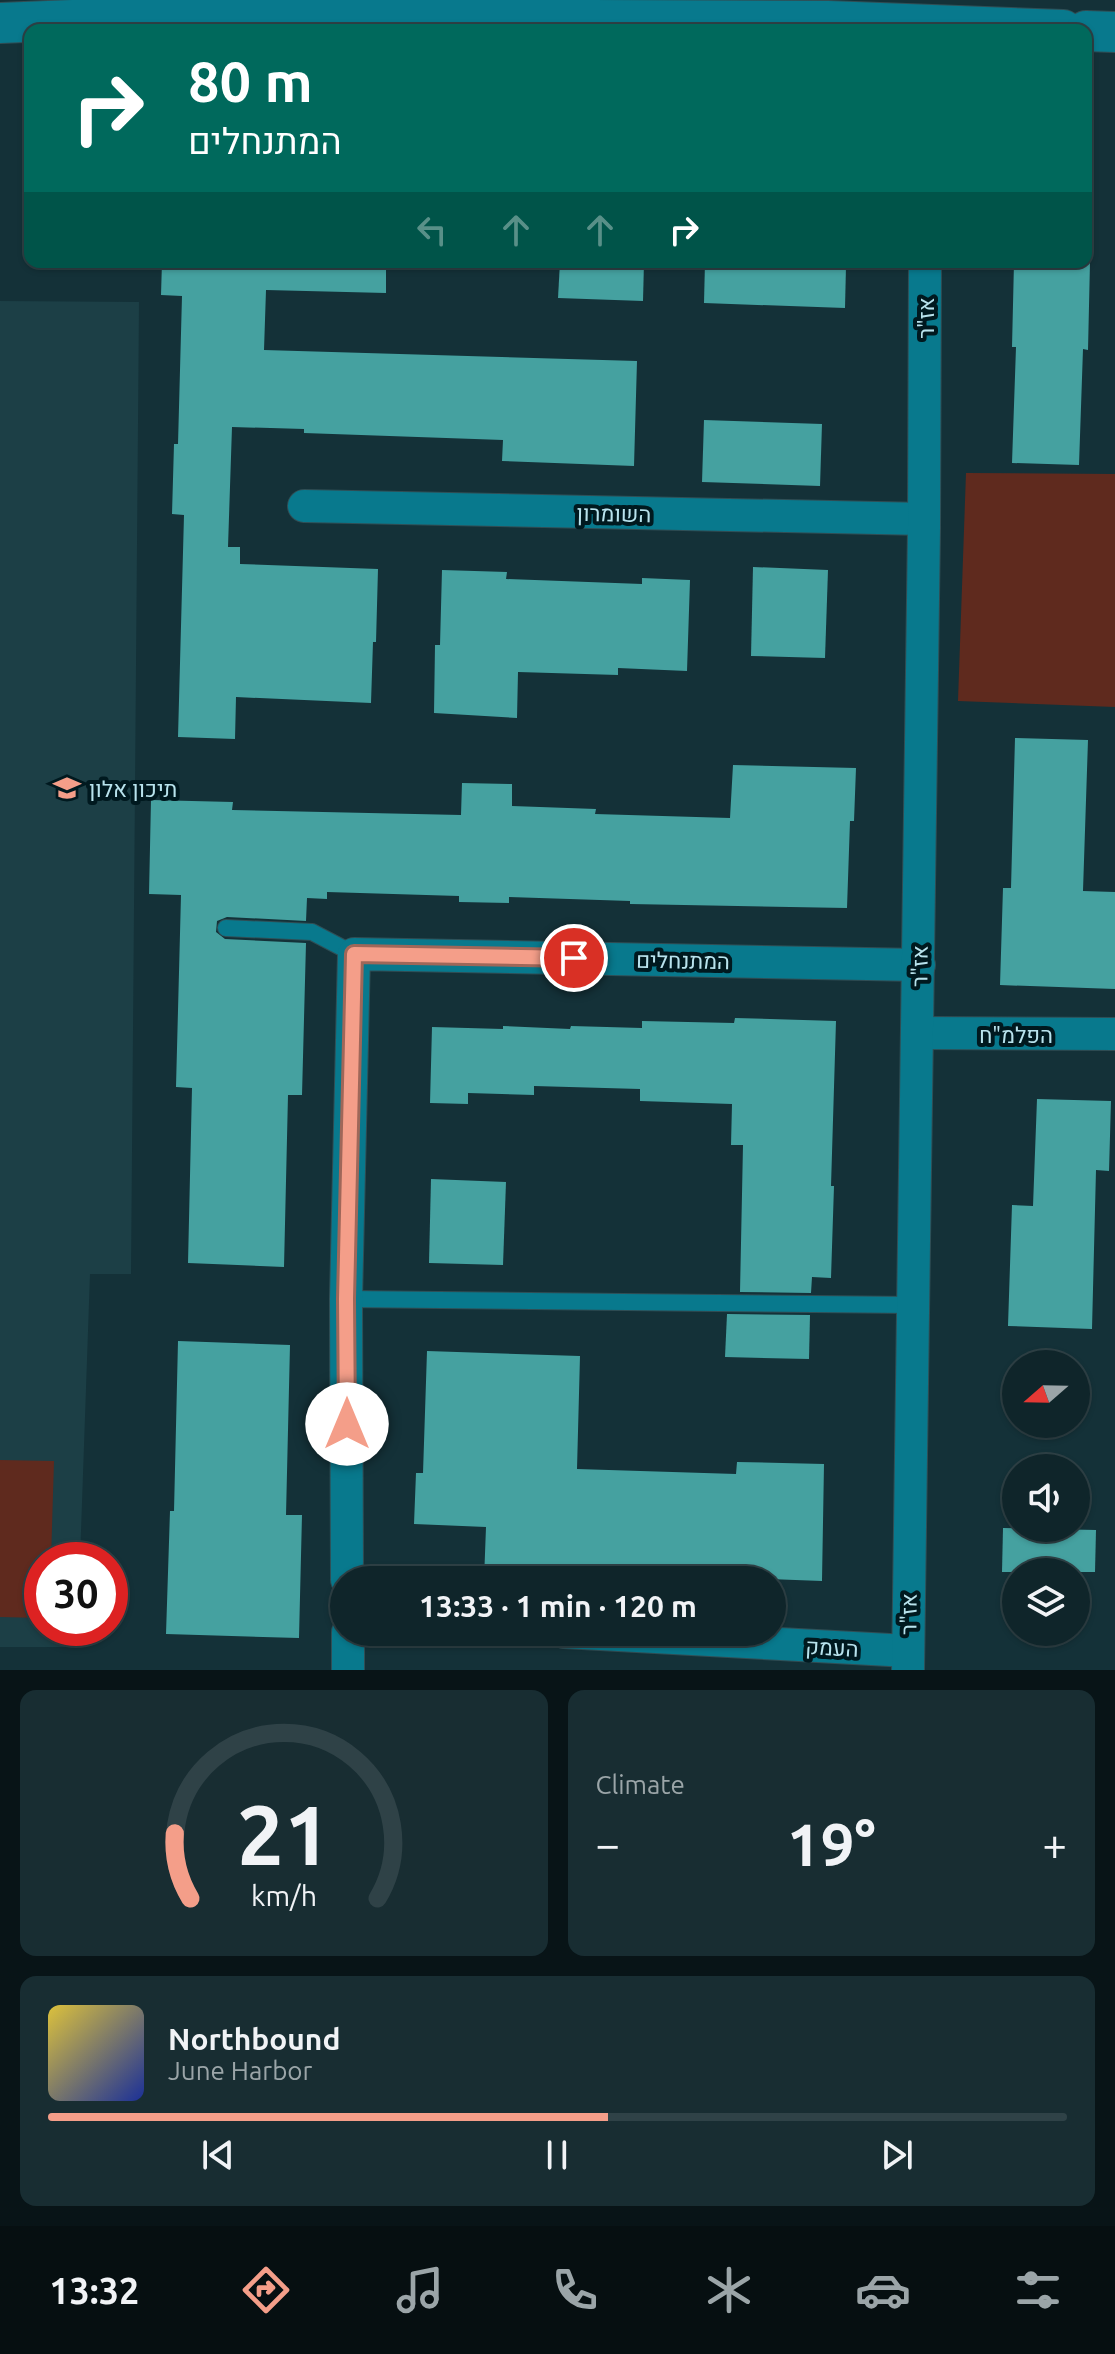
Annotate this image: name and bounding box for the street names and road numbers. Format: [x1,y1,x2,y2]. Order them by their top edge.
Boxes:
street label: אז"ר [913,297,938,339]
street label: השומרון [577,500,651,526]
street label: אז"ר [906,945,932,987]
street label: המתנחלים [636,947,730,973]
street label: הפלמ"ח [979,1022,1053,1047]
street label: אז"ר [895,1593,921,1635]
street label: העמק [805,1633,859,1661]

